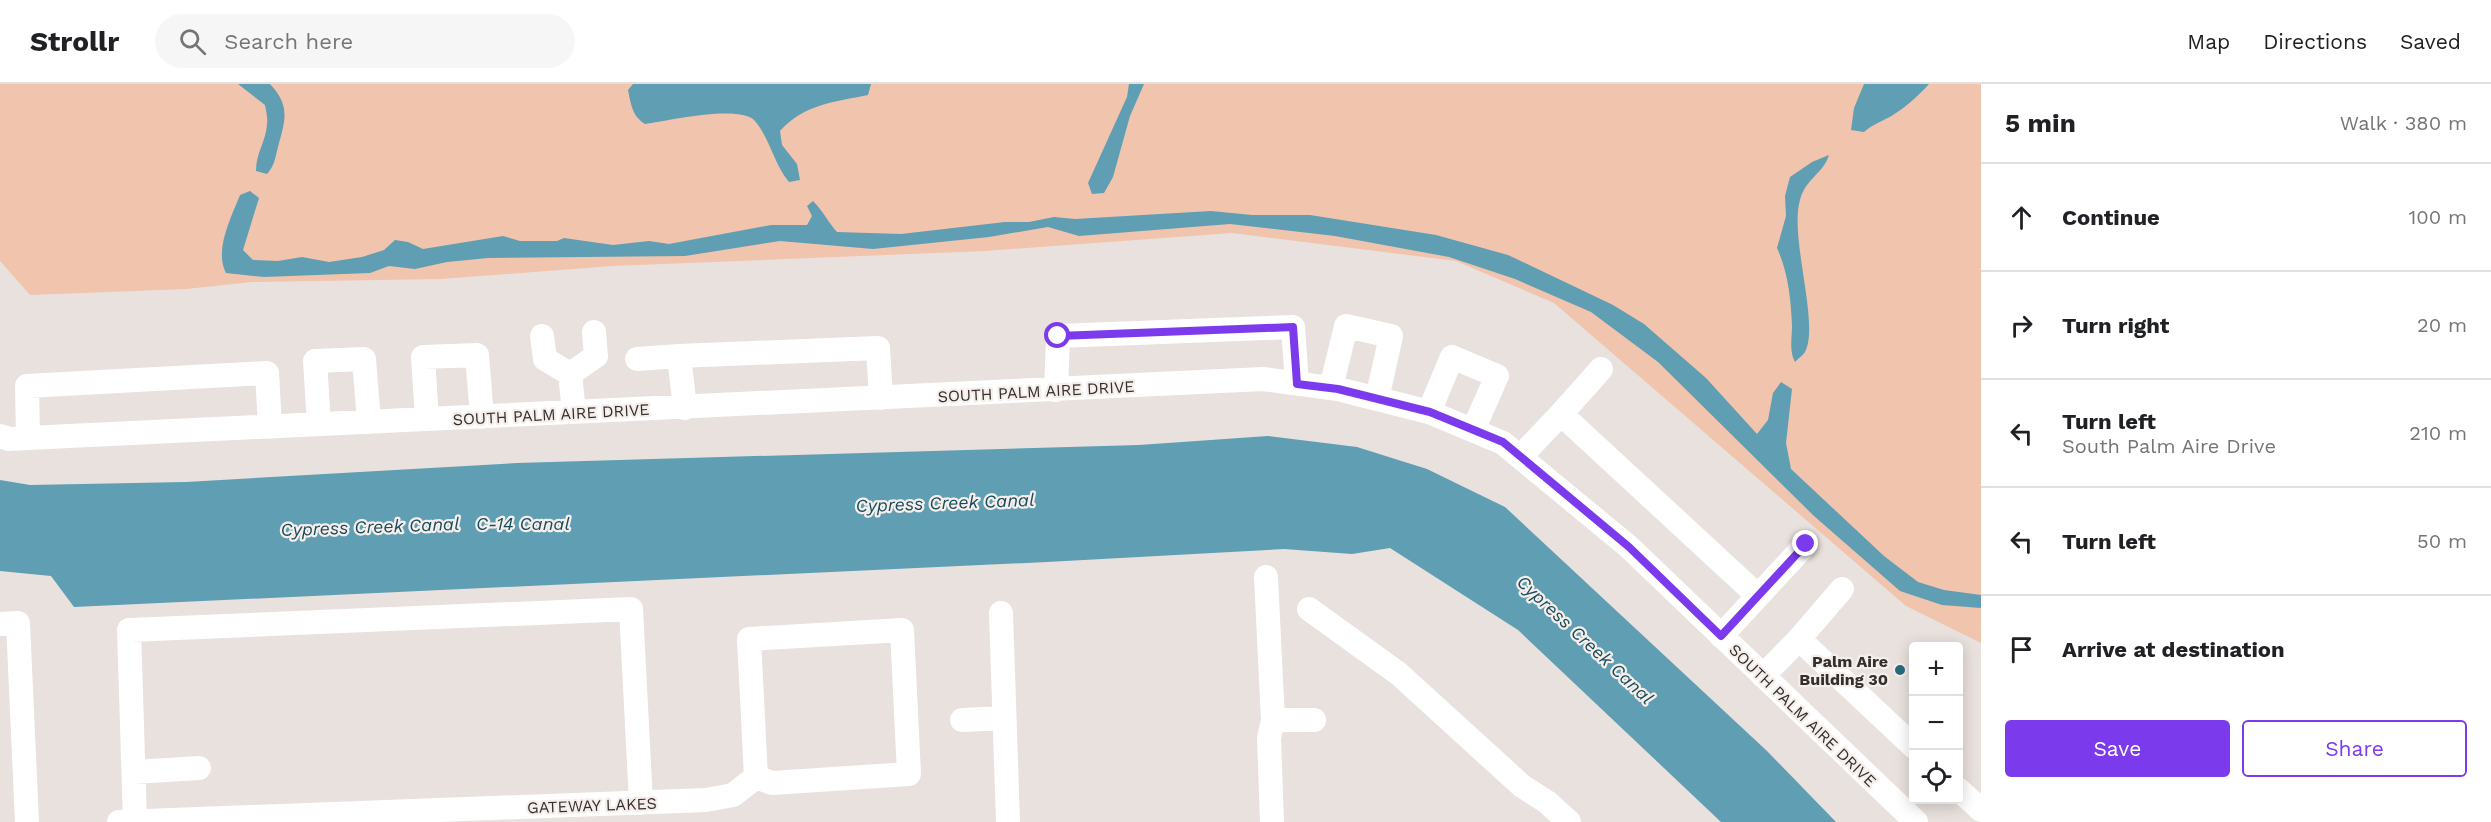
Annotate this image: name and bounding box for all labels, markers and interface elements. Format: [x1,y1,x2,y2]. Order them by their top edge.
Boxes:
search box [155,14,575,68]
text: Strollr [30,25,119,58]
icon: search [176,25,209,58]
text: Search here [224,29,353,54]
text: Map [2187,29,2230,54]
text: Directions [2263,29,2367,54]
text: Saved [2400,29,2461,54]
text: 5 min [2005,108,2076,138]
text: Walk · 380 m [2340,111,2467,135]
icon: ahead [2005,201,2038,234]
text: Continue [2062,205,2160,230]
text: 100 m [2408,205,2467,229]
icon: right [2005,309,2038,342]
text: Turn right [2062,313,2169,338]
text: 20 m [2417,313,2467,337]
route start [1044,322,1070,348]
street label: SOUTH PALM AIRE DRIVE [937,377,1135,406]
street label: SOUTH PALM AIRE DRIVE [452,400,650,429]
text: Turn left [2062,409,2156,434]
icon: left [2005,417,2038,450]
text: 210 m [2409,421,2467,445]
text: South Palm Aire Drive [2062,434,2276,458]
water label: Cypress Creek Canal [855,489,1035,516]
water label: Cypress Creek Canal [280,513,460,540]
water label: C-14 Canal [476,513,570,534]
icon: left [2005,525,2038,558]
text: Turn left [2062,529,2156,554]
text: 50 m [2417,529,2467,553]
route end [1792,530,1818,556]
water label: Cypress Creek Canal [1513,571,1658,708]
icon: arrive [2005,633,2038,666]
text: Arrive at destination [2062,637,2285,662]
street label: SOUTH PALM AIRE DRIVE [1725,640,1880,791]
map controls [1909,642,1963,804]
button: + [1909,642,1963,696]
place label: Palm Aire Building 30 [1799,652,1888,689]
marker: Palm Aire Building 30 [1893,663,1907,677]
button: − [1909,696,1963,750]
button: Save [2005,720,2230,777]
button: Share [2242,720,2467,777]
button: locate [1909,750,1963,804]
street label: GATEWAY LAKES [527,794,657,817]

